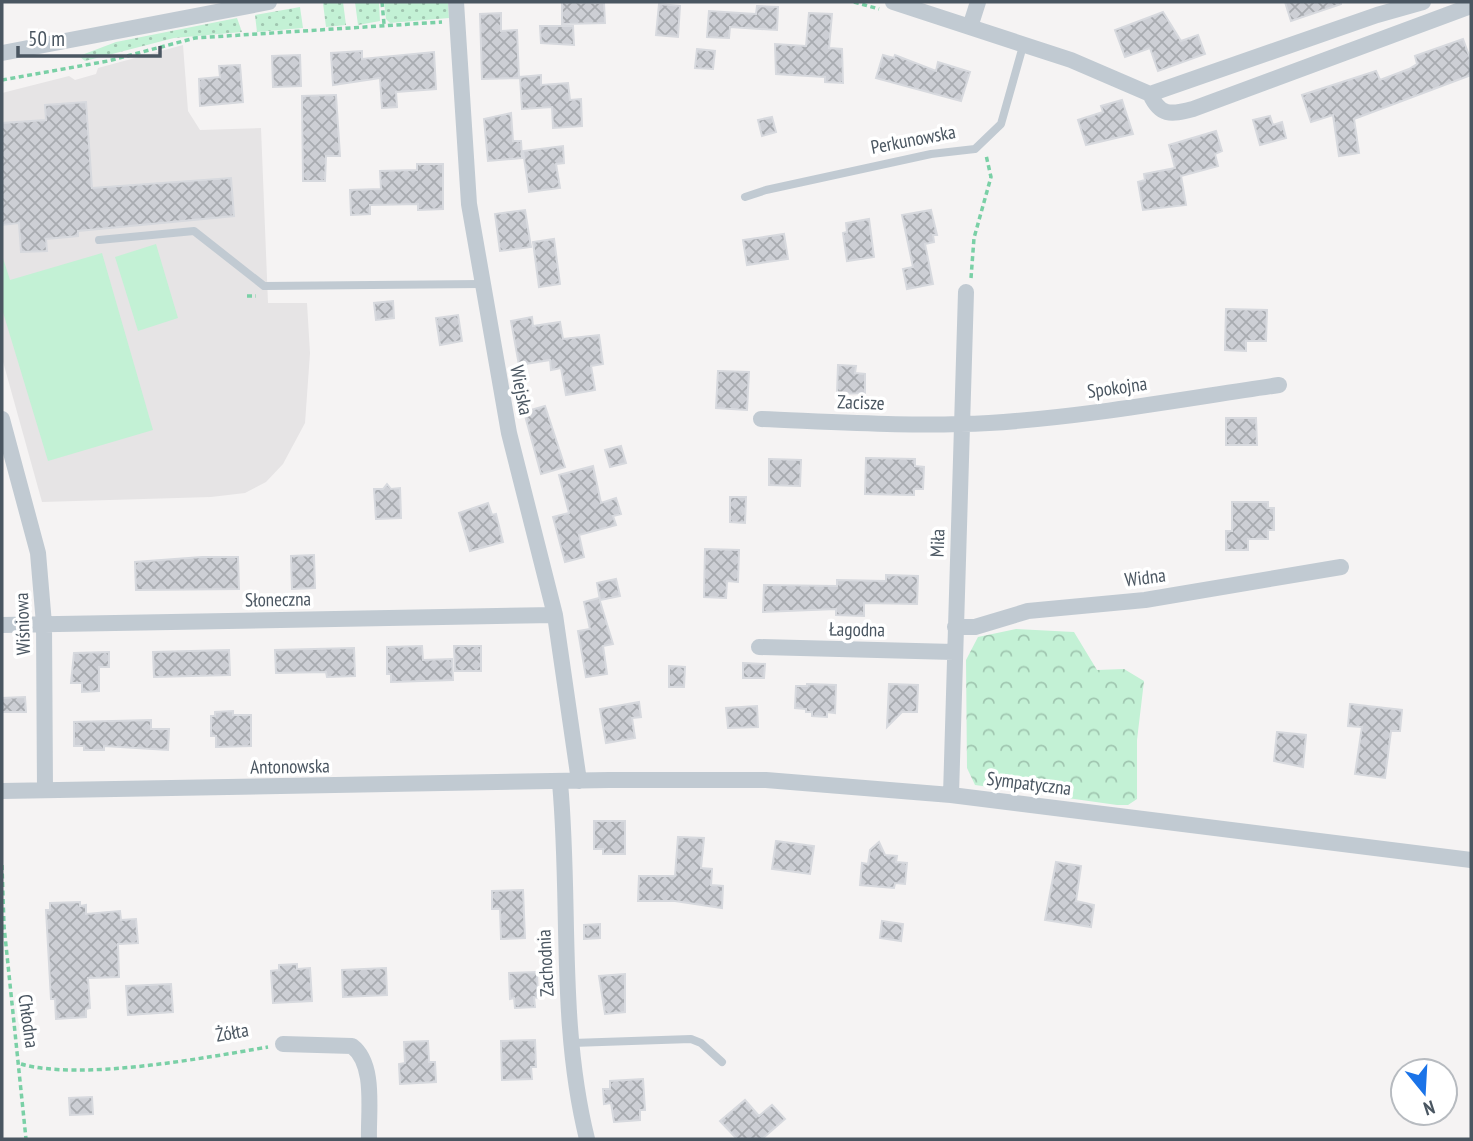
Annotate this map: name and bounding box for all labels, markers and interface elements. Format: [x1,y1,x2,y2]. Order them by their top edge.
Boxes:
scale bar [18,14,159,58]
text: 50 m [28,25,65,52]
street label: Perkunowska [869,119,957,159]
street label: Wiejska [505,363,539,417]
street label: Spokojna [1086,371,1148,403]
street label: Zacisze [837,389,885,415]
street label: Miła [925,528,949,558]
street label: Widna [1123,563,1167,591]
street label: Słoneczna [245,586,311,612]
street label: Wiśniowa [9,592,35,656]
street label: Łagodna [829,617,885,641]
street label: Antonowska [250,753,330,779]
street label: Sympatyczna [985,766,1073,800]
street label: Zachodnia [531,929,559,997]
street label: Chłodna [13,993,45,1049]
street label: Żółta [214,1017,250,1047]
north arrow [1389,1057,1459,1127]
text: N [1421,1095,1438,1121]

